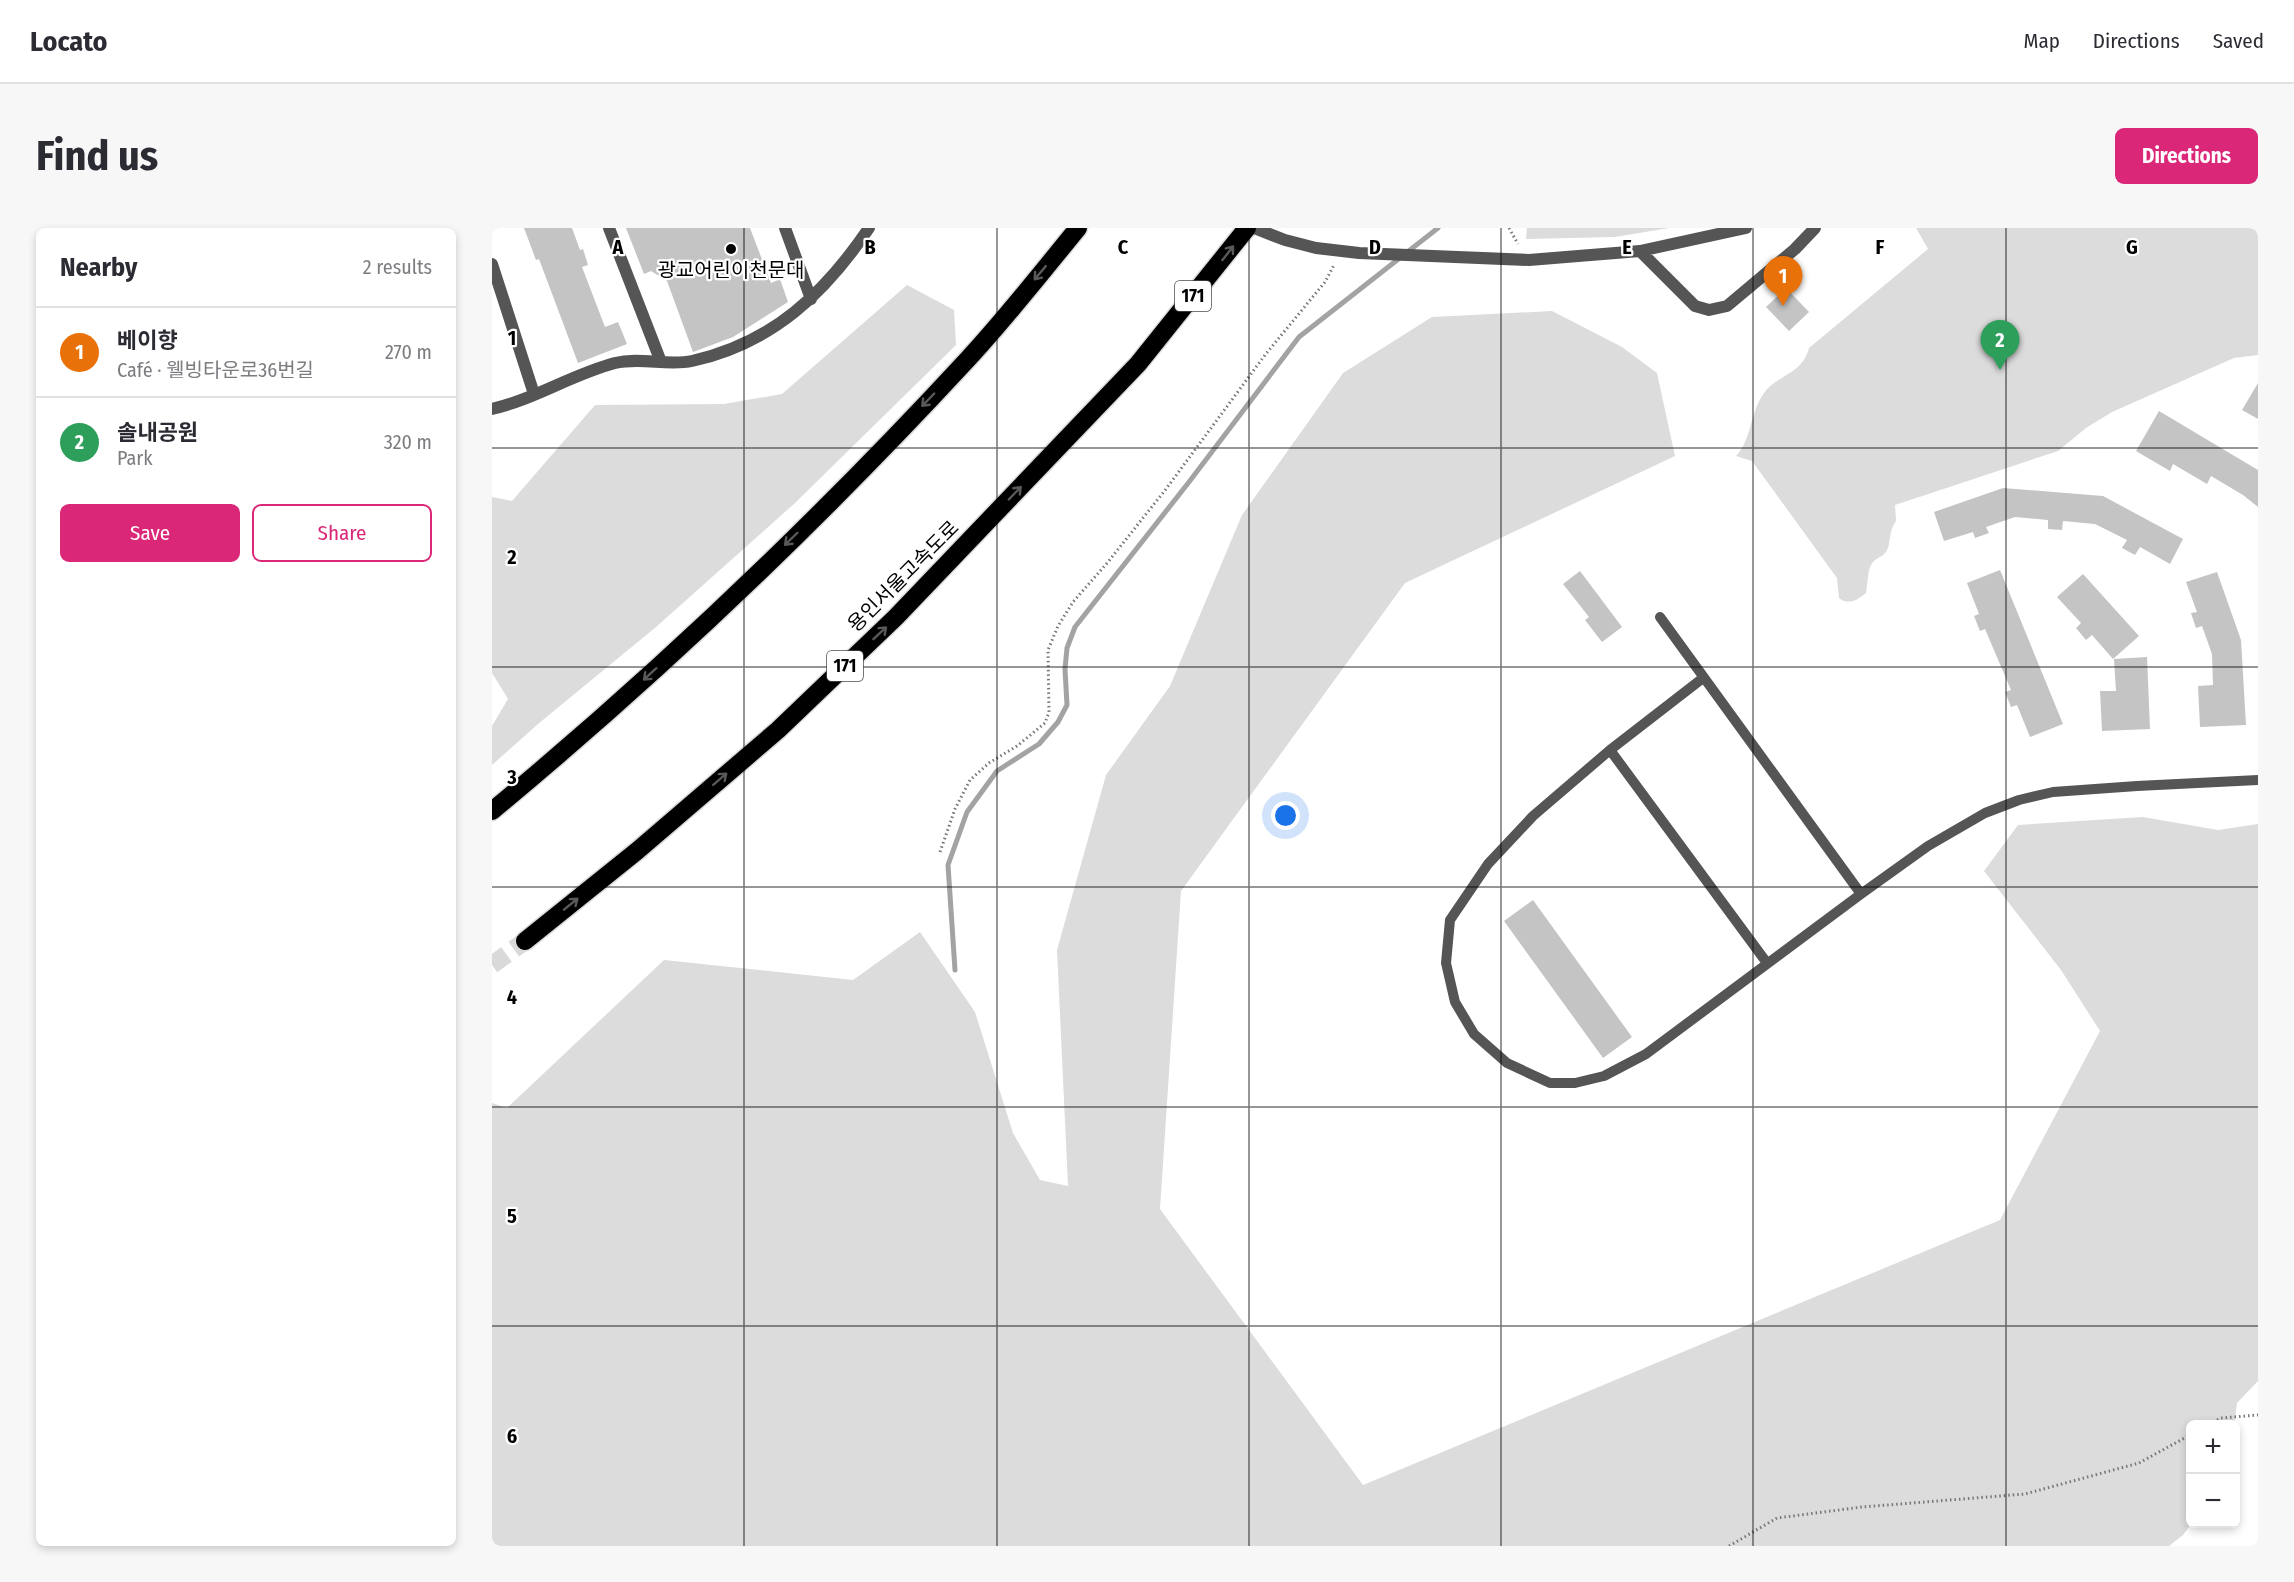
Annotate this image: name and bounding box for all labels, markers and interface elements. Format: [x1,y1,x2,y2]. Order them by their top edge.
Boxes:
text: Locato [30,25,108,58]
text: Map [2023,28,2060,54]
text: Directions [2093,28,2180,54]
text: Saved [2213,28,2264,54]
button: Directions [2115,128,2258,184]
text: Find us [36,131,158,181]
text: A [612,235,625,259]
text: B [864,235,876,259]
text: C [1118,235,1129,259]
text: D [1369,235,1381,259]
text: E [1622,235,1632,259]
text: F [1876,235,1885,259]
text: G [2126,235,2138,259]
marker: 광교어린이천문대 [724,242,738,256]
one-way arrow [1221,245,1234,261]
text: Nearby [60,252,137,283]
text: 2 results [363,255,432,279]
pin: 1 [1764,256,1802,306]
place label: 광교어린이천문대 [657,258,805,282]
one-way arrow [1034,265,1047,281]
road number: 171 [1175,281,1211,311]
pin: 2 [1980,320,2020,370]
text: 1 [508,326,516,350]
text: 베이향 [117,327,178,354]
text: 1 [75,340,84,364]
text: 270 m [385,340,432,364]
text: Café · 웰빙타운로36번길 [117,358,314,382]
one-way arrow [921,393,935,408]
text: 솔내공원 [117,419,198,446]
text: 2 [75,430,84,454]
text: 320 m [384,430,432,454]
text: Park [117,446,153,470]
one-way arrow [1008,486,1022,501]
button: Save [60,504,240,562]
button: Share [252,504,432,562]
street label: 용인서울고속도로 [842,515,964,637]
one-way arrow [784,532,799,547]
text: 2 [506,545,517,569]
one-way arrow [872,626,887,640]
road number: 171 [827,651,863,681]
one-way arrow [643,667,658,682]
text: 3 [506,765,517,789]
one-way arrow [712,772,727,786]
your location [1271,801,1300,830]
one-way arrow [563,897,578,911]
text: 4 [507,985,517,1009]
text: 5 [507,1204,517,1228]
map controls [2186,1420,2240,1528]
button: + [2186,1420,2240,1474]
text: 6 [507,1424,517,1448]
button: − [2186,1474,2240,1528]

